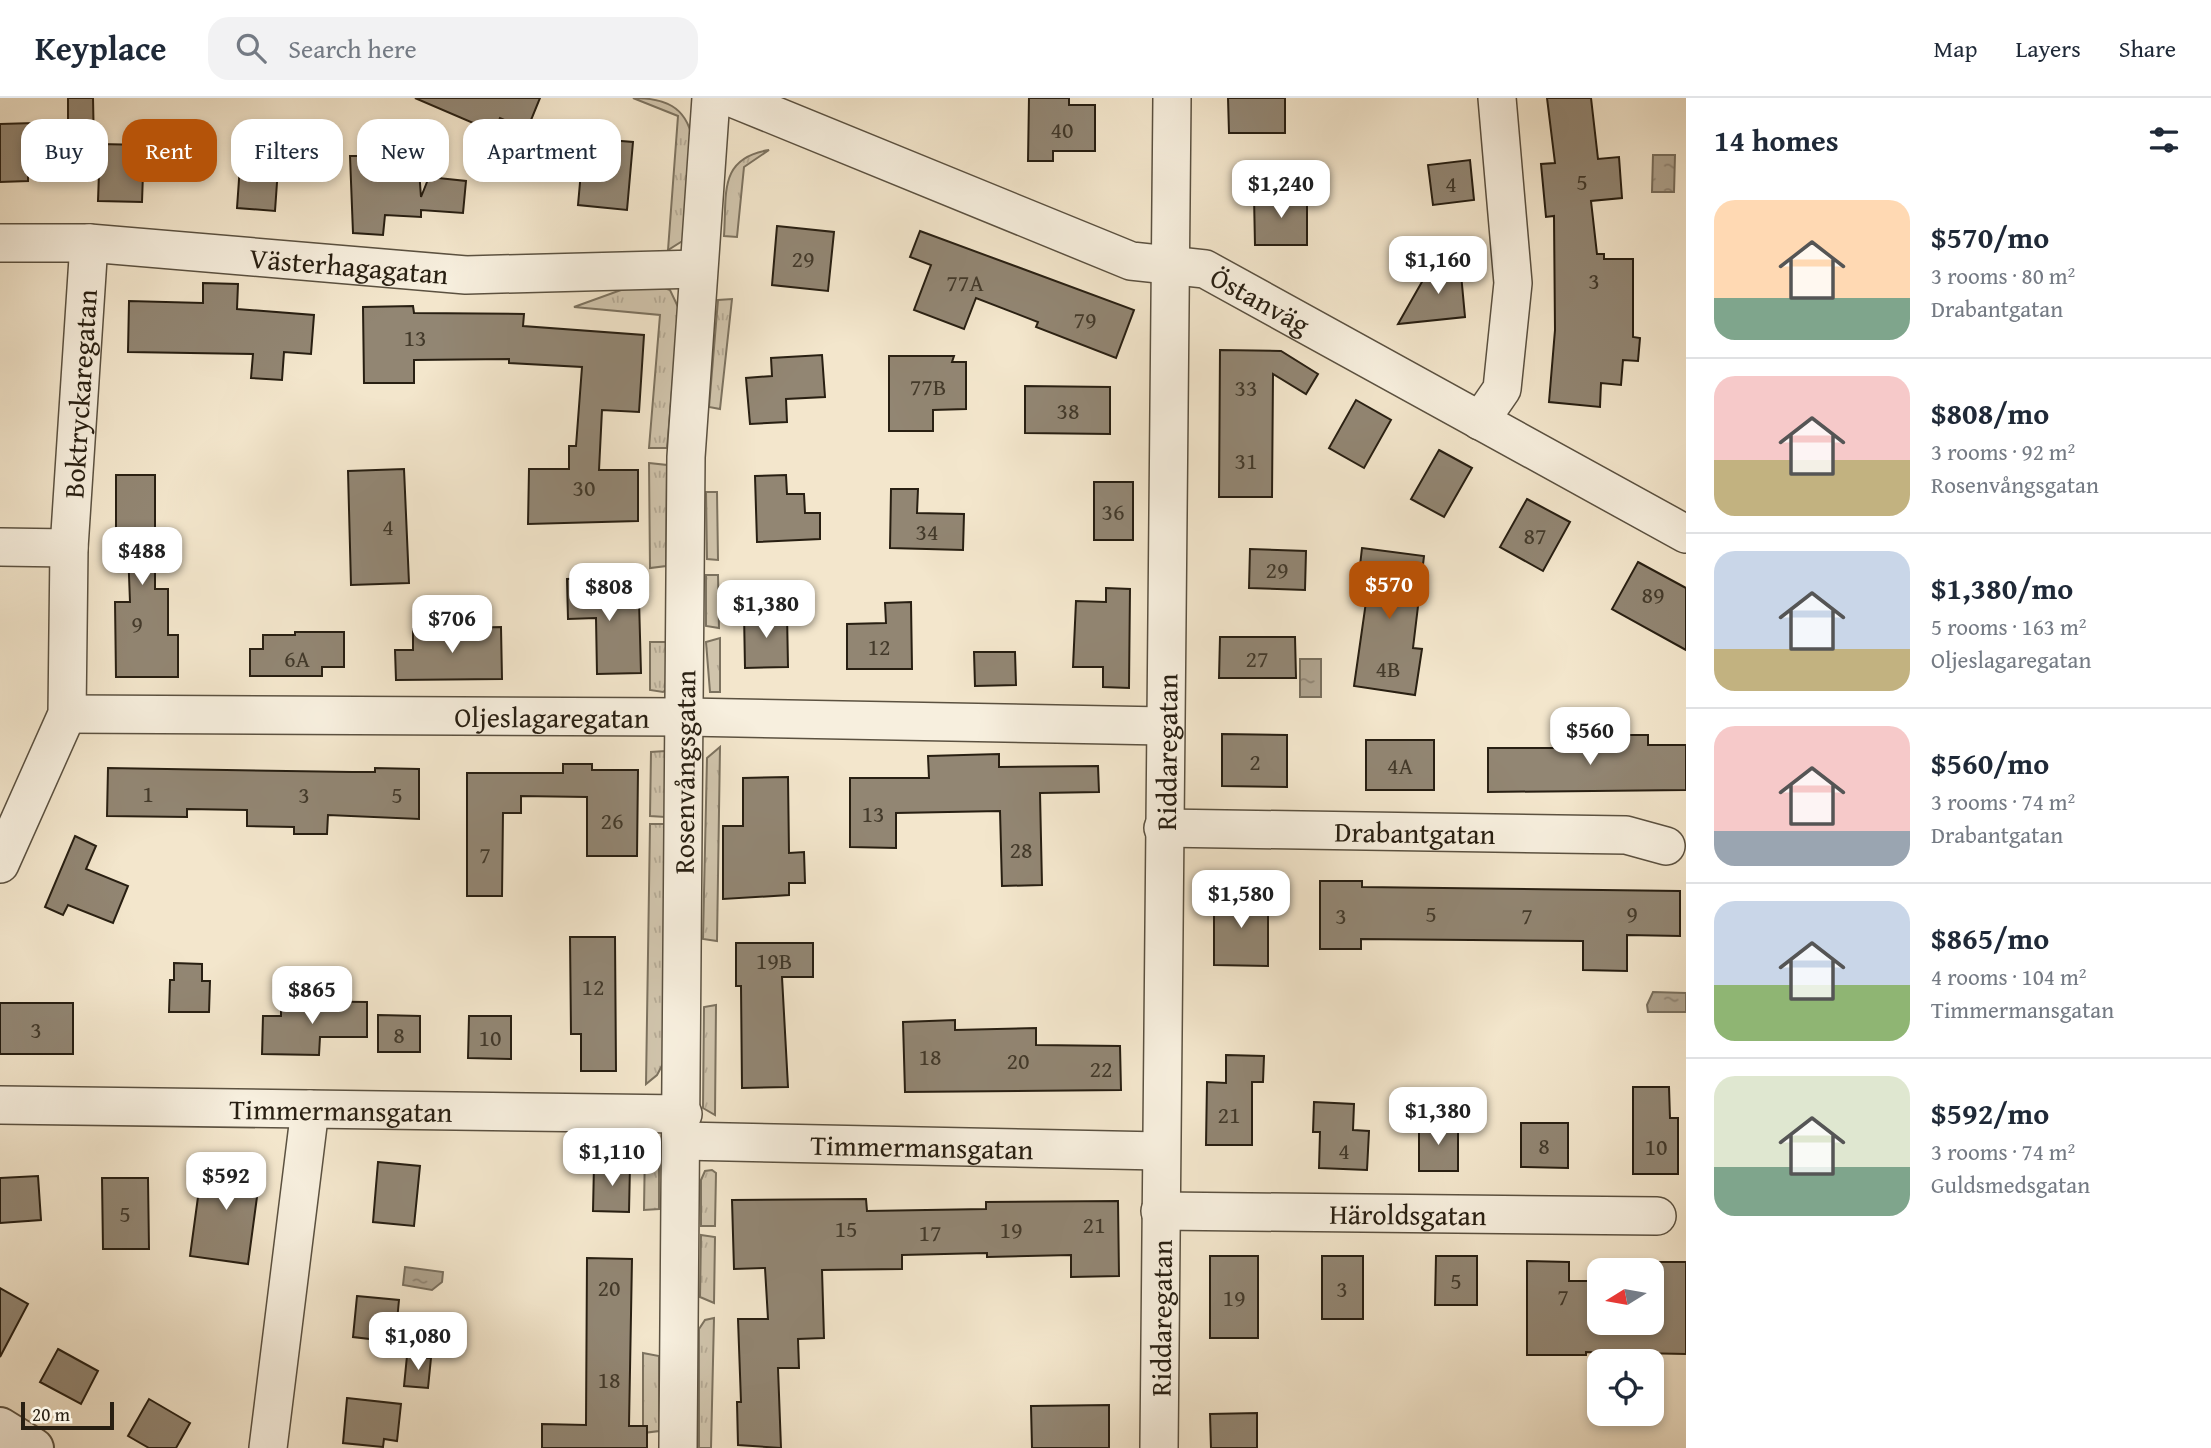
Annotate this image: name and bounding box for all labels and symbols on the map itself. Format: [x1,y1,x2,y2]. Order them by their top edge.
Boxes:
house number: 40 [1050,112,1074,147]
pin: $1,240 [1224,160,1338,220]
house number: 5 [1576,164,1588,199]
house number: 4 [1445,166,1457,201]
street label: Västerhagagatan [248,236,450,294]
pin: $1,160 [1381,236,1495,296]
house number: 29 [791,241,815,276]
street label: Östanväg [1203,256,1318,344]
house number: 3 [1588,263,1600,298]
house number: 77A [946,265,984,300]
street label: Boktryckaregatan [52,287,106,500]
house number: 79 [1073,302,1097,337]
house number: 13 [403,320,427,355]
house number: 77B [910,369,946,404]
house number: 33 [1234,370,1258,405]
house number: 38 [1056,393,1080,428]
house number: 31 [1234,443,1258,478]
house number: 30 [572,470,596,505]
house number: 36 [1101,494,1125,529]
house number: 4 [382,509,394,544]
house number: 34 [915,514,939,549]
house number: 87 [1523,518,1547,553]
pin: $488 [101,528,183,587]
house number: 29 [1265,552,1289,587]
pin: $570 [1348,561,1430,621]
pin: $808 [568,564,650,623]
house number: 89 [1641,577,1665,612]
pin: $1,380 [709,580,823,640]
pin: $706 [411,596,493,655]
house number: 9 [131,606,143,641]
house number: 12 [867,629,891,664]
house number: 6A [284,641,311,676]
house number: 27 [1245,641,1269,676]
house number: 4B [1375,651,1401,686]
street label: Rosenvångsgatan [662,669,705,874]
street label: Riddaregatan [1144,673,1187,831]
street label: Oljeslagaregatan [454,695,650,737]
pin: $560 [1549,708,1631,767]
house number: 2 [1249,744,1261,779]
house number: 4A [1387,748,1414,783]
house number: 1 [142,776,154,811]
house number: 3 [298,777,310,812]
house number: 5 [391,777,403,812]
house number: 13 [861,796,885,831]
house number: 26 [600,803,624,838]
street label: Drabantgatan [1334,810,1496,854]
house number: 28 [1009,832,1033,867]
house number: 7 [479,837,491,872]
pin: $1,580 [1184,870,1298,930]
house number: 5 [1425,896,1437,931]
house number: 9 [1626,896,1638,931]
house number: 3 [1335,898,1347,933]
house number: 7 [1521,898,1533,933]
house number: 19B [756,943,792,978]
pin: $865 [271,967,353,1026]
house number: 12 [581,969,605,1004]
house number: 3 [30,1012,42,1047]
house number: 8 [393,1017,405,1052]
house number: 10 [478,1020,502,1055]
house number: 18 [918,1039,942,1074]
house number: 20 [1006,1043,1030,1078]
house number: 22 [1089,1051,1113,1086]
street label: Timmermansgatan [229,1088,453,1131]
pin: $1,380 [1381,1088,1495,1147]
house number: 21 [1217,1097,1241,1132]
street label: Timmermansgatan [810,1123,1034,1169]
pin: $1,110 [555,1128,669,1188]
house number: 8 [1538,1128,1550,1163]
house number: 10 [1644,1129,1668,1164]
house number: 4 [1338,1133,1350,1168]
pin: $592 [185,1152,267,1212]
street label: Häroldsgatan [1329,1192,1487,1235]
house number: 5 [119,1196,131,1231]
house number: 21 [1082,1207,1106,1242]
house number: 15 [834,1211,858,1246]
house number: 19 [999,1212,1023,1247]
house number: 17 [918,1215,942,1250]
street label: Riddaregatan [1139,1239,1182,1397]
north arrow [1587,1258,1664,1335]
house number: 5 [1450,1263,1462,1298]
house number: 20 [597,1270,621,1305]
house number: 3 [1336,1271,1348,1306]
house number: 7 [1557,1279,1569,1314]
house number: 19 [1222,1280,1246,1315]
pin: $1,080 [361,1312,475,1372]
house number: 18 [597,1362,621,1397]
scale bar [21,1399,114,1431]

